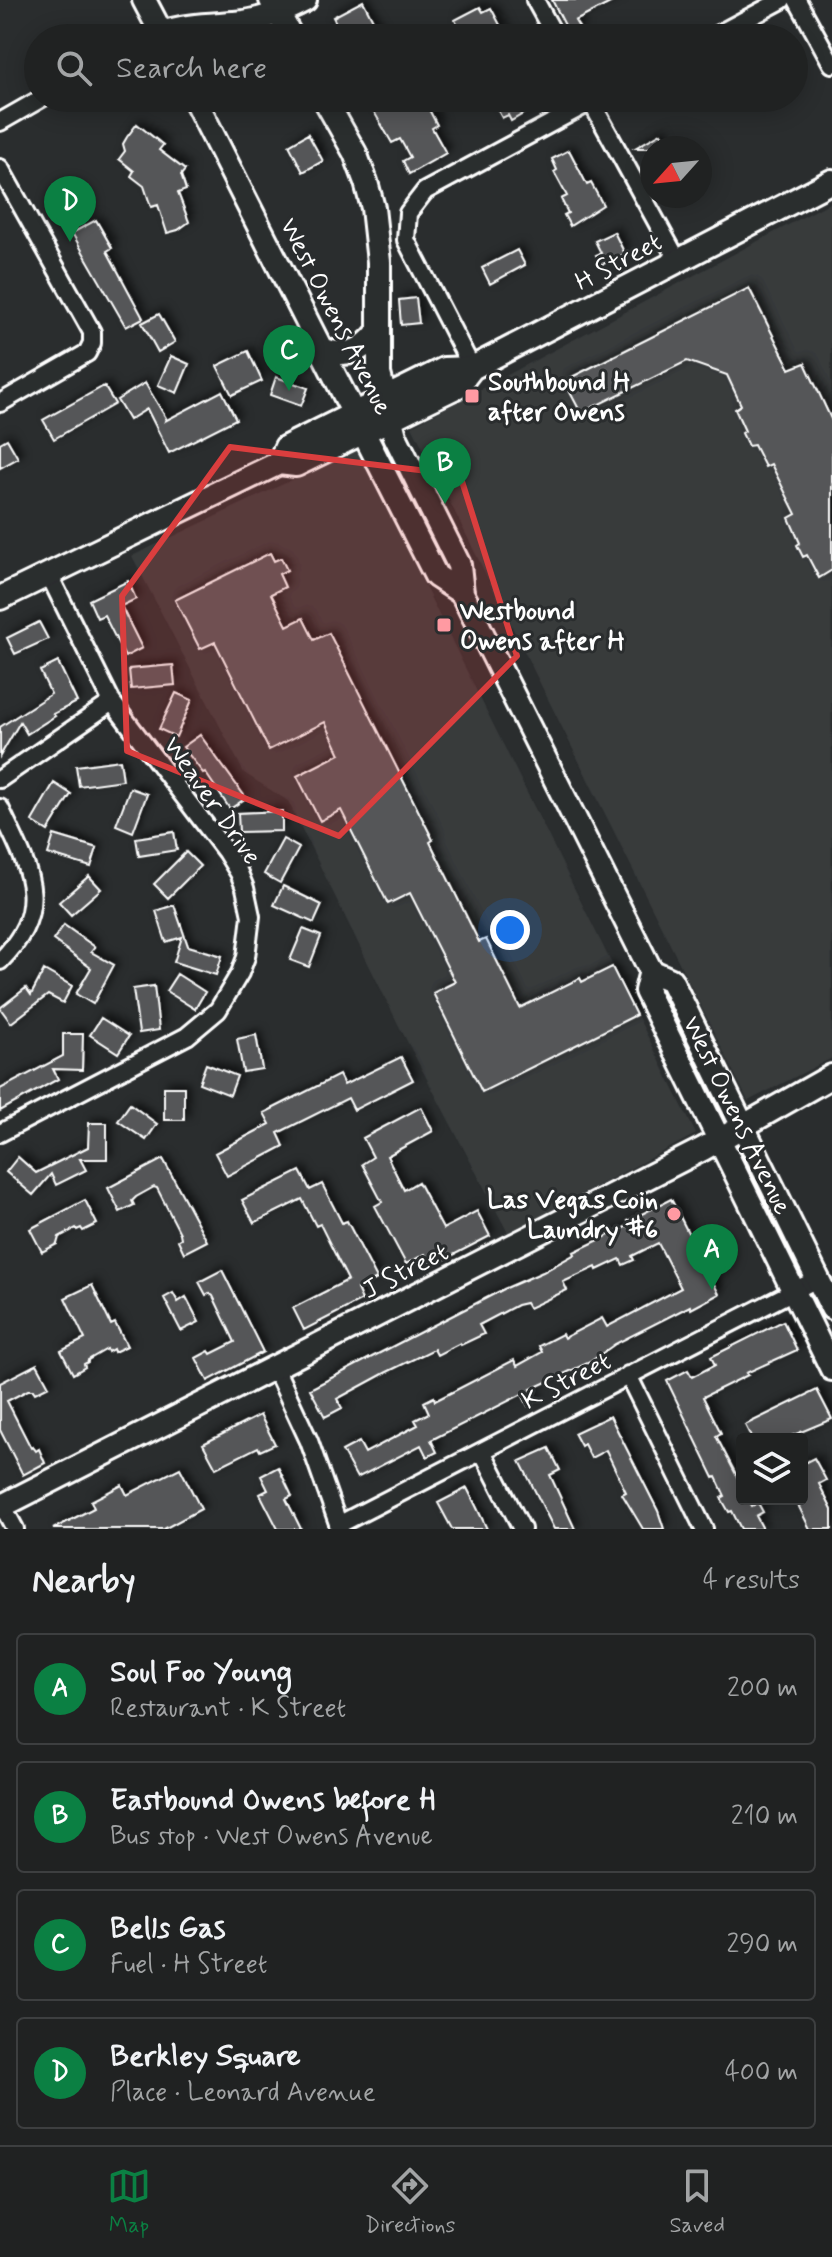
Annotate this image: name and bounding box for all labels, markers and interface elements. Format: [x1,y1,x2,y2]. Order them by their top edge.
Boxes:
search box [24,24,808,112]
icon: search [52,46,96,90]
text: Search here [116,49,267,88]
north arrow [640,136,712,208]
pin: D [44,176,96,242]
street label: West Owens Avenue [271,213,400,421]
street label: H Street [569,226,668,300]
pin: C [263,325,315,391]
place label: Southbound H after Owens [488,366,630,430]
marker: Southbound H after Owens [463,387,481,405]
pin: B [419,438,471,504]
place label: Westbound Owens after H [459,595,625,659]
marker: Westbound Owens after H [435,616,453,634]
street label: Weaver Drive [155,730,268,872]
your location [490,910,530,950]
street label: West Owens Avenue [673,1011,799,1221]
place label: Las Vegas Coin Laundry #6 [487,1184,658,1248]
marker: Las Vegas Coin Laundry #6 [665,1205,683,1223]
pin: A [686,1224,738,1290]
street label: J Street [357,1236,455,1308]
street label: K Street [517,1345,617,1419]
map controls [736,1433,808,1505]
button: layers [736,1433,808,1505]
text: Nearby [32,1559,136,1604]
text: 4 results [703,1564,800,1598]
text: Soul Foo Young [110,1653,292,1692]
text: A [51,1672,69,1706]
text: 200 m [727,1672,798,1706]
text: Restaurant · K Street [110,1692,346,1726]
text: Eastbound Owens before H [110,1781,435,1820]
text: B [52,1800,68,1834]
text: 210 m [731,1800,798,1834]
text: Bus stop · West Owens Avenue [110,1820,433,1854]
text: Bells Gas [110,1909,226,1948]
text: C [51,1928,69,1962]
text: 290 m [726,1928,798,1962]
text: Fuel · H Street [110,1948,268,1982]
text: Berkley Square [110,2037,301,2076]
text: D [51,2056,69,2090]
text: 400 m [725,2056,798,2090]
text: Place · Leonard Avenue [110,2076,376,2110]
tab: Map [107,2164,151,2240]
tab: Directions [365,2164,455,2240]
tab: Saved [669,2164,725,2240]

